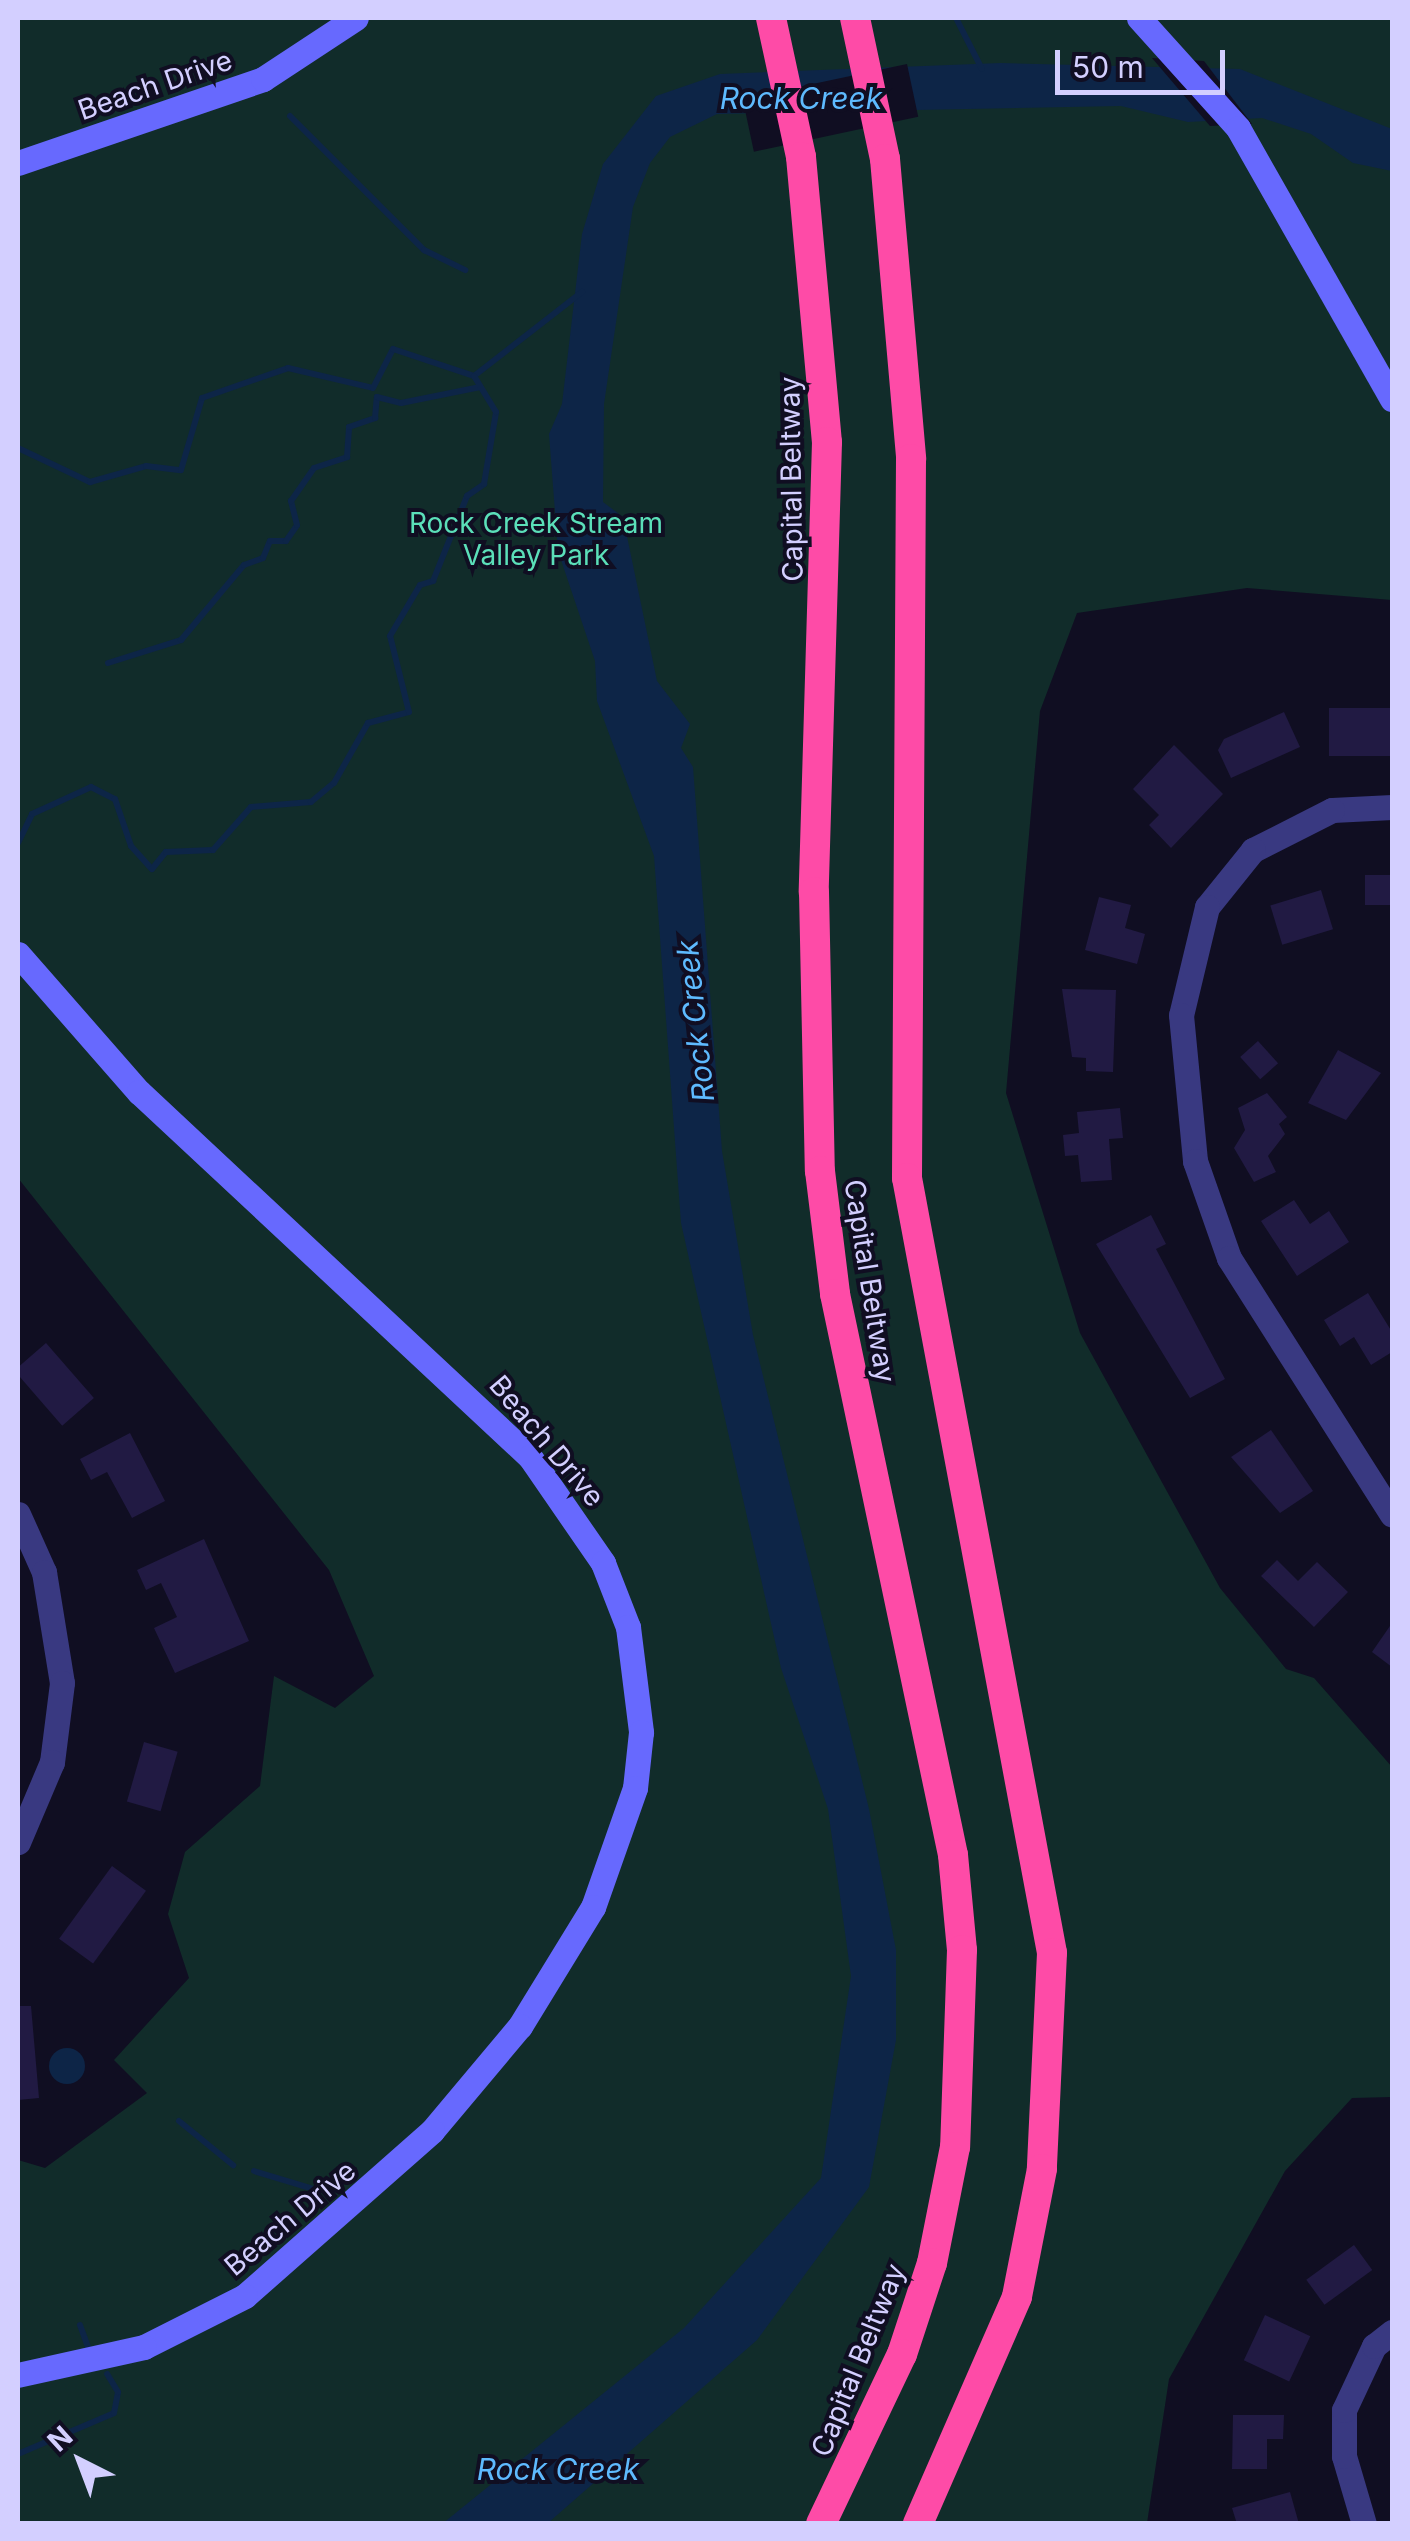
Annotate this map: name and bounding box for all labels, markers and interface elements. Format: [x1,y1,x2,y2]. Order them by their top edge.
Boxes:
scale bar [1060,30,1230,92]
street label: Beach Drive [74,43,236,127]
text: 50 m [1072,49,1144,85]
water label: Rock Creek [720,80,882,116]
street label: Capital Beltway [772,376,810,582]
park label: Rock Creek Stream Valley Park [409,506,663,572]
water label: Rock Creek [669,938,721,1104]
street label: Capital Beltway [837,1177,903,1385]
street label: Beach Drive [483,1369,611,1513]
street label: Beach Drive [218,2154,362,2282]
street label: Capital Beltway [804,2259,912,2461]
north arrow [30,2411,130,2511]
text: N [41,2419,79,2458]
water label: Rock Creek [477,2451,639,2487]

